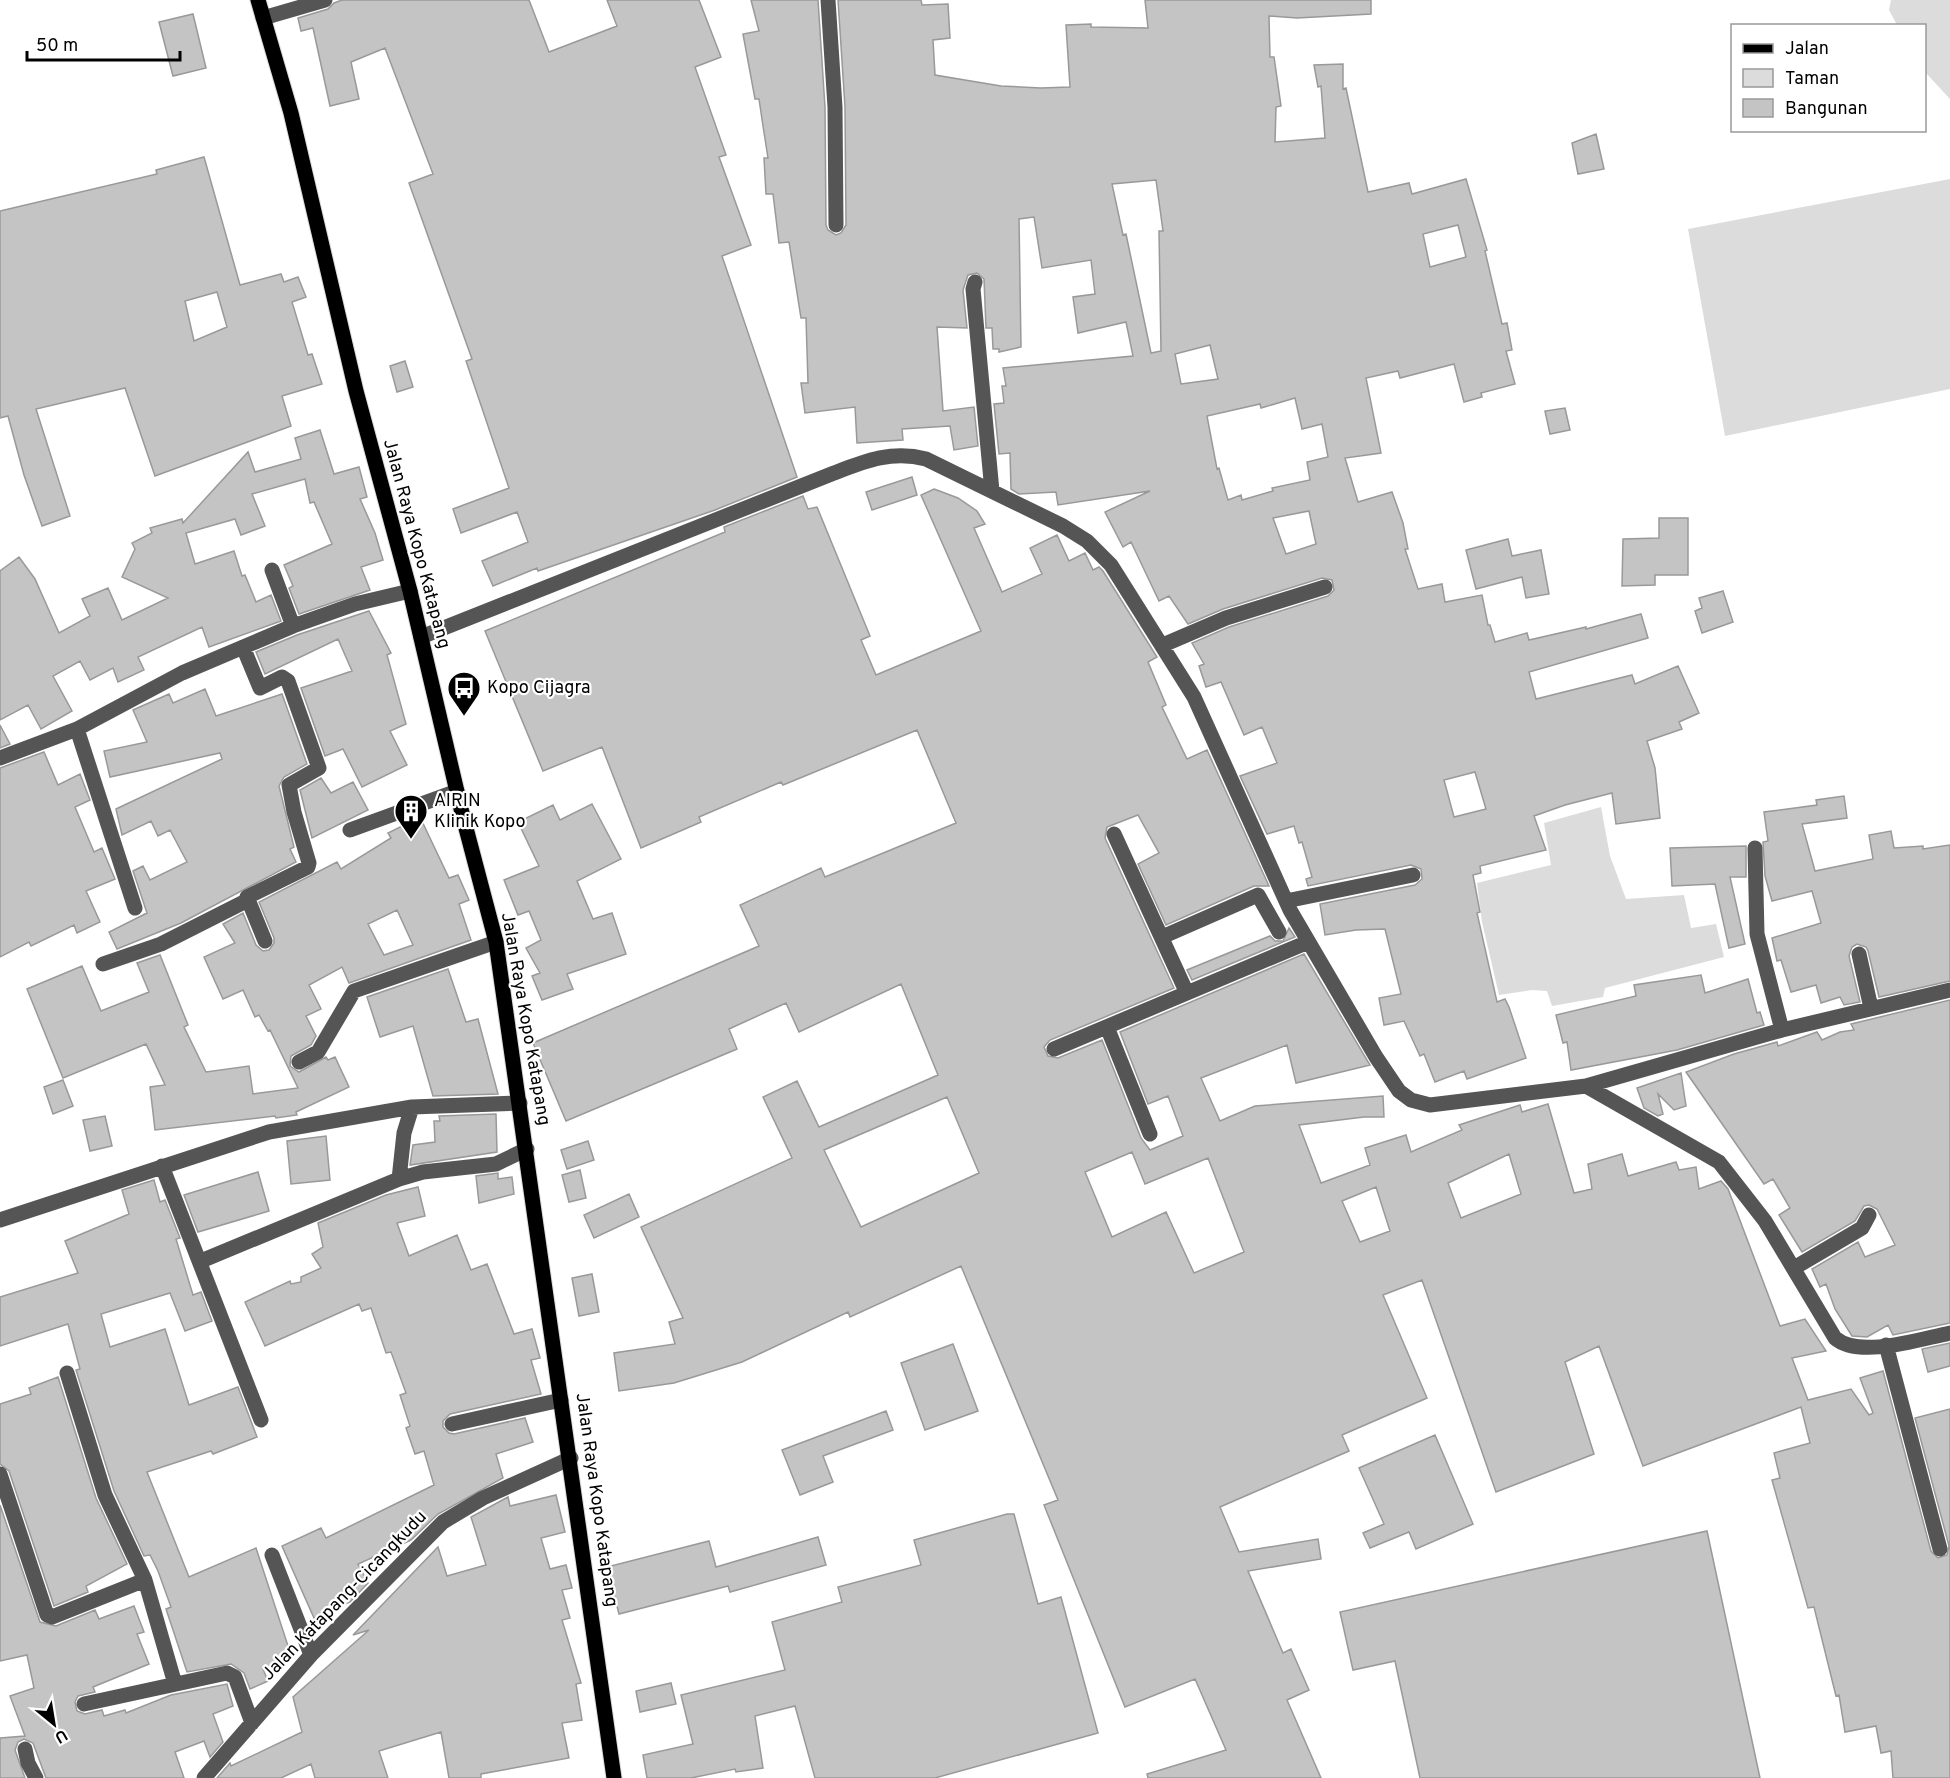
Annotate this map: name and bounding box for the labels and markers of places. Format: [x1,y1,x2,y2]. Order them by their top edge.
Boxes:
bus stop icon: Kopo Cijagra [446,670,482,717]
place label: Kopo Cijagra [487,677,591,700]
place label: AIRIN Klinik Kopo [434,790,526,834]
building icon: AIRIN Klinik Kopo [393,793,429,840]

